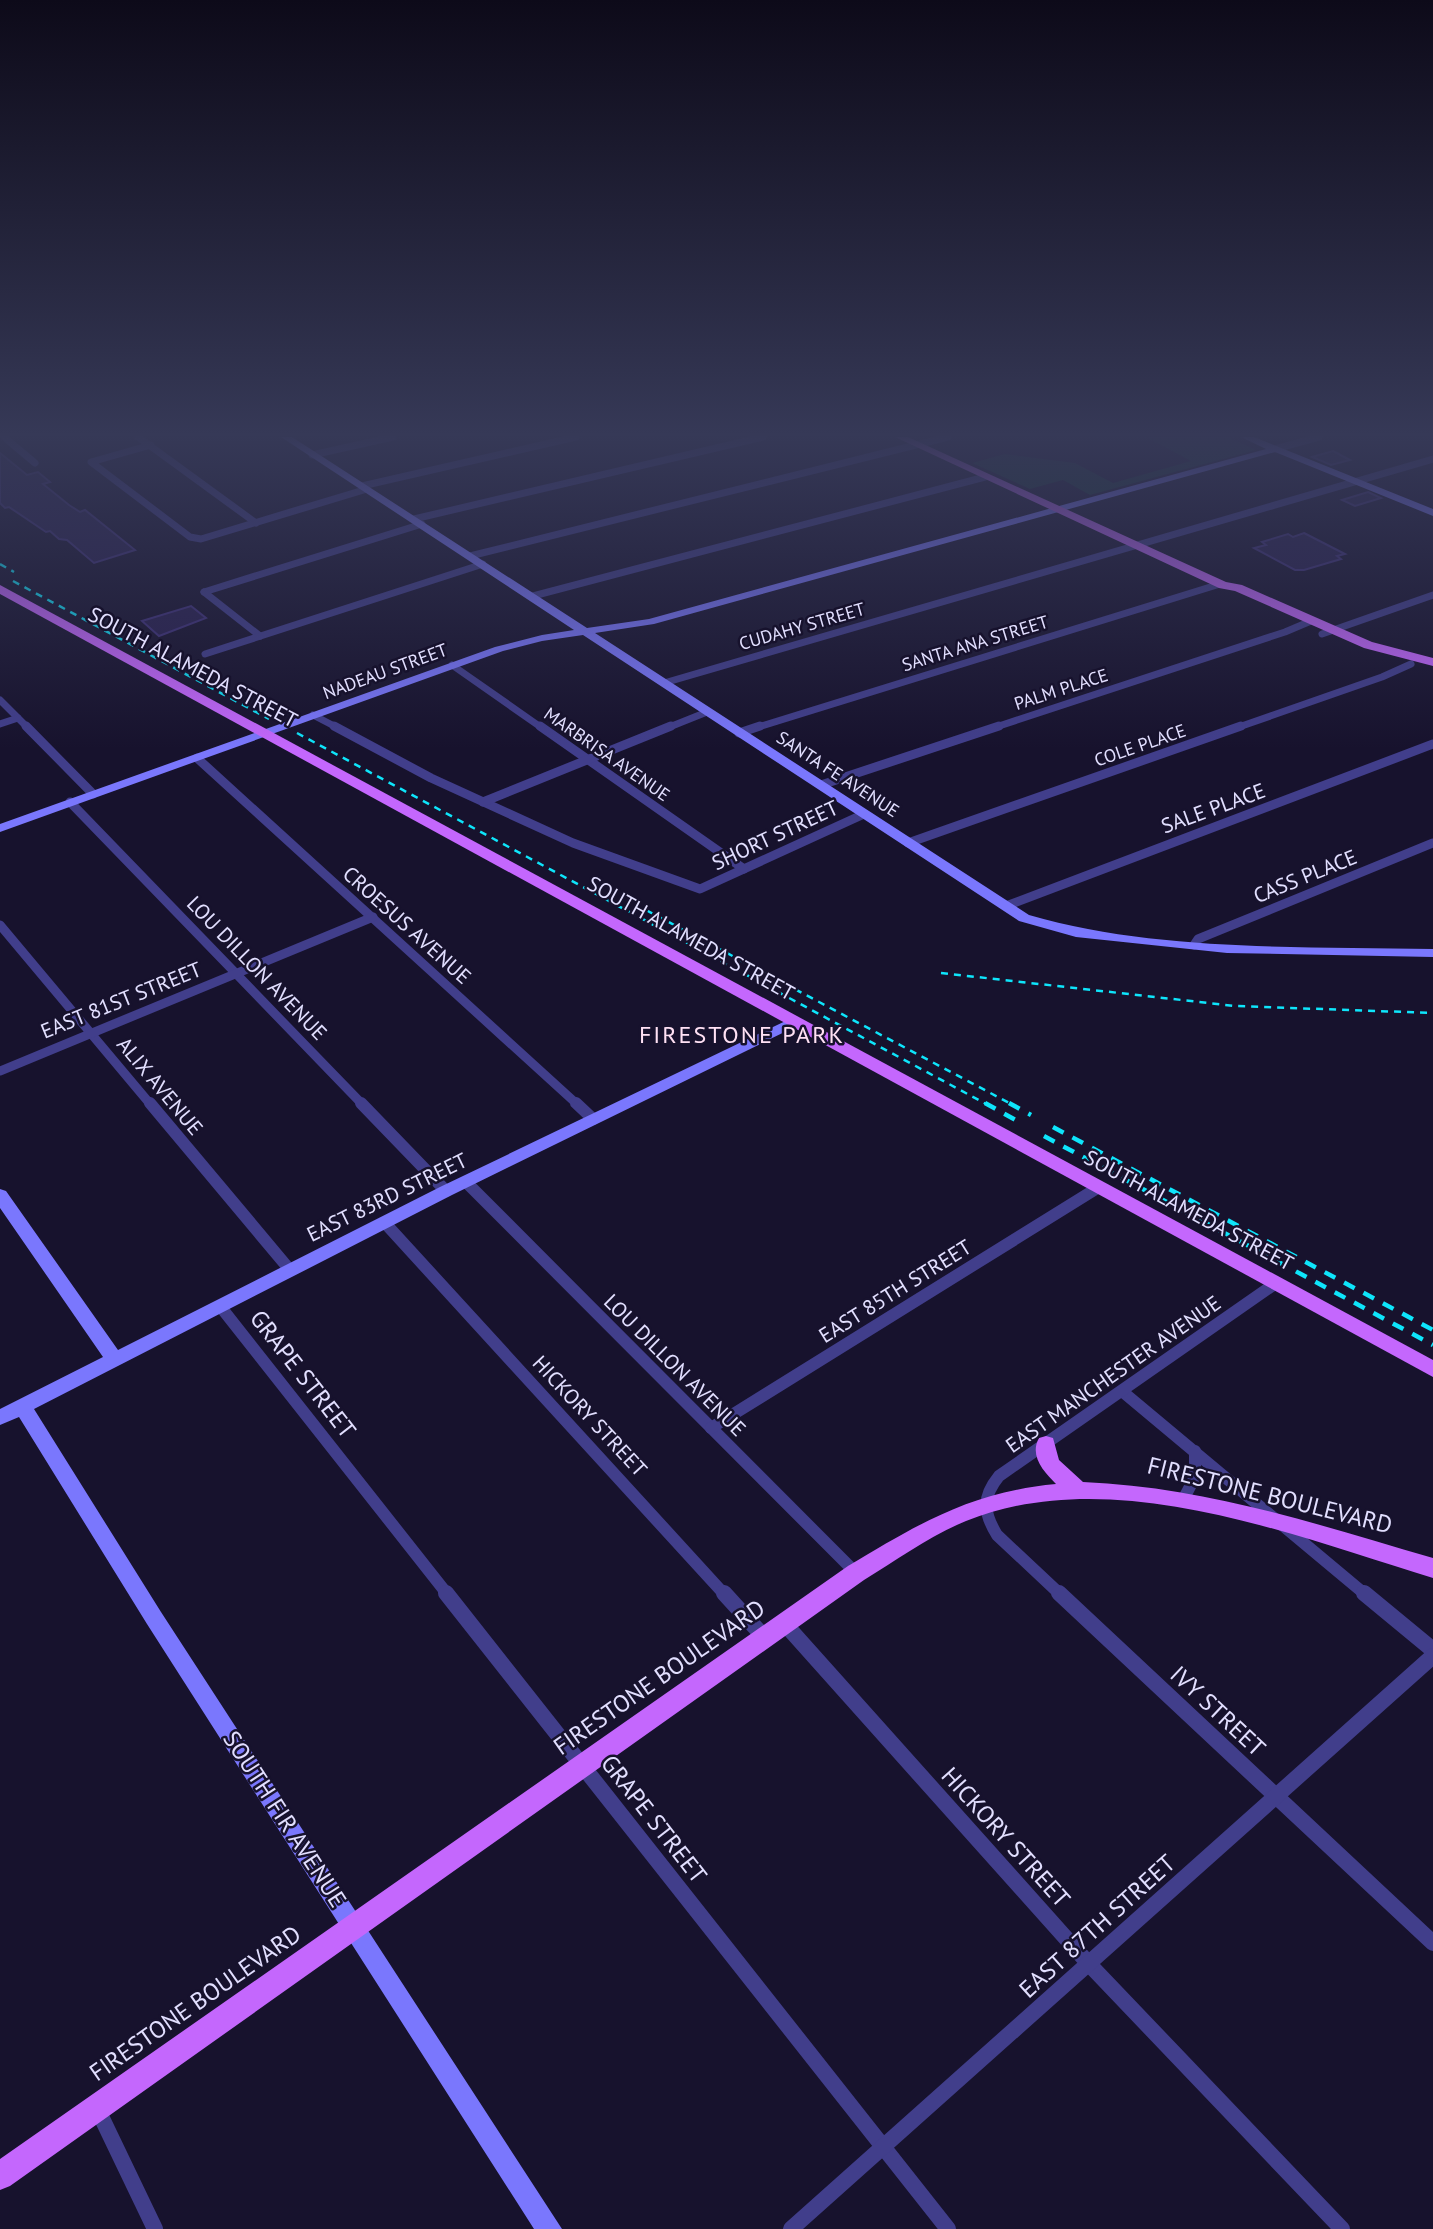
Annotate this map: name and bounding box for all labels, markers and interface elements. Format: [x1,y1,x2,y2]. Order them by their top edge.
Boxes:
street label: CUDAHY STREET [736,597,868,655]
street label: SOUTH ALAMEDA STREET [84,600,303,734]
street label: SANTA ANA STREET [899,610,1051,676]
street label: NADEAU STREET [320,638,450,704]
street label: PALM PLACE [1011,663,1111,715]
street label: MARBRISA AVENUE [540,702,674,806]
street label: COLE PLACE [1091,719,1189,771]
street label: SANTA FE AVENUE [772,726,904,822]
street label: SALE PLACE [1157,777,1269,839]
street label: SHORT STREET [707,794,843,876]
street label: CASS PLACE [1249,843,1361,909]
street label: CROESUS AVENUE [337,860,477,990]
street label: SOUTH ALAMEDA STREET [583,870,800,1006]
street label: LOU DILLON AVENUE [181,890,333,1046]
street label: EAST 81ST STREET [37,955,206,1045]
district label: FIRESTONE PARK [639,1019,845,1050]
street label: ALIX AVENUE [111,1031,209,1141]
street label: SOUTH ALAMEDA STREET [1080,1143,1299,1277]
street label: EAST 83RD STREET [302,1146,472,1248]
street label: EAST 85TH STREET [814,1233,977,1349]
street label: LOU DILLON AVENUE [598,1288,752,1442]
street label: EAST MANCHESTER AVENUE [1000,1289,1226,1459]
street label: GRAPE STREET [243,1304,363,1444]
street label: HICKORY STREET [527,1350,653,1482]
street label: FIRESTONE BOULEVARD [1144,1450,1396,1540]
street label: FIRESTONE BOULEVARD [547,1592,771,1762]
street label: IVY STREET [1164,1659,1272,1763]
street label: SOUTH FIR AVENUE [216,1725,354,1913]
street label: GRAPE STREET [594,1749,714,1889]
street label: HICKORY STREET [935,1760,1077,1914]
street label: EAST 87TH STREET [1012,1848,1182,2004]
street label: FIRESTONE BOULEVARD [83,1918,307,2088]

